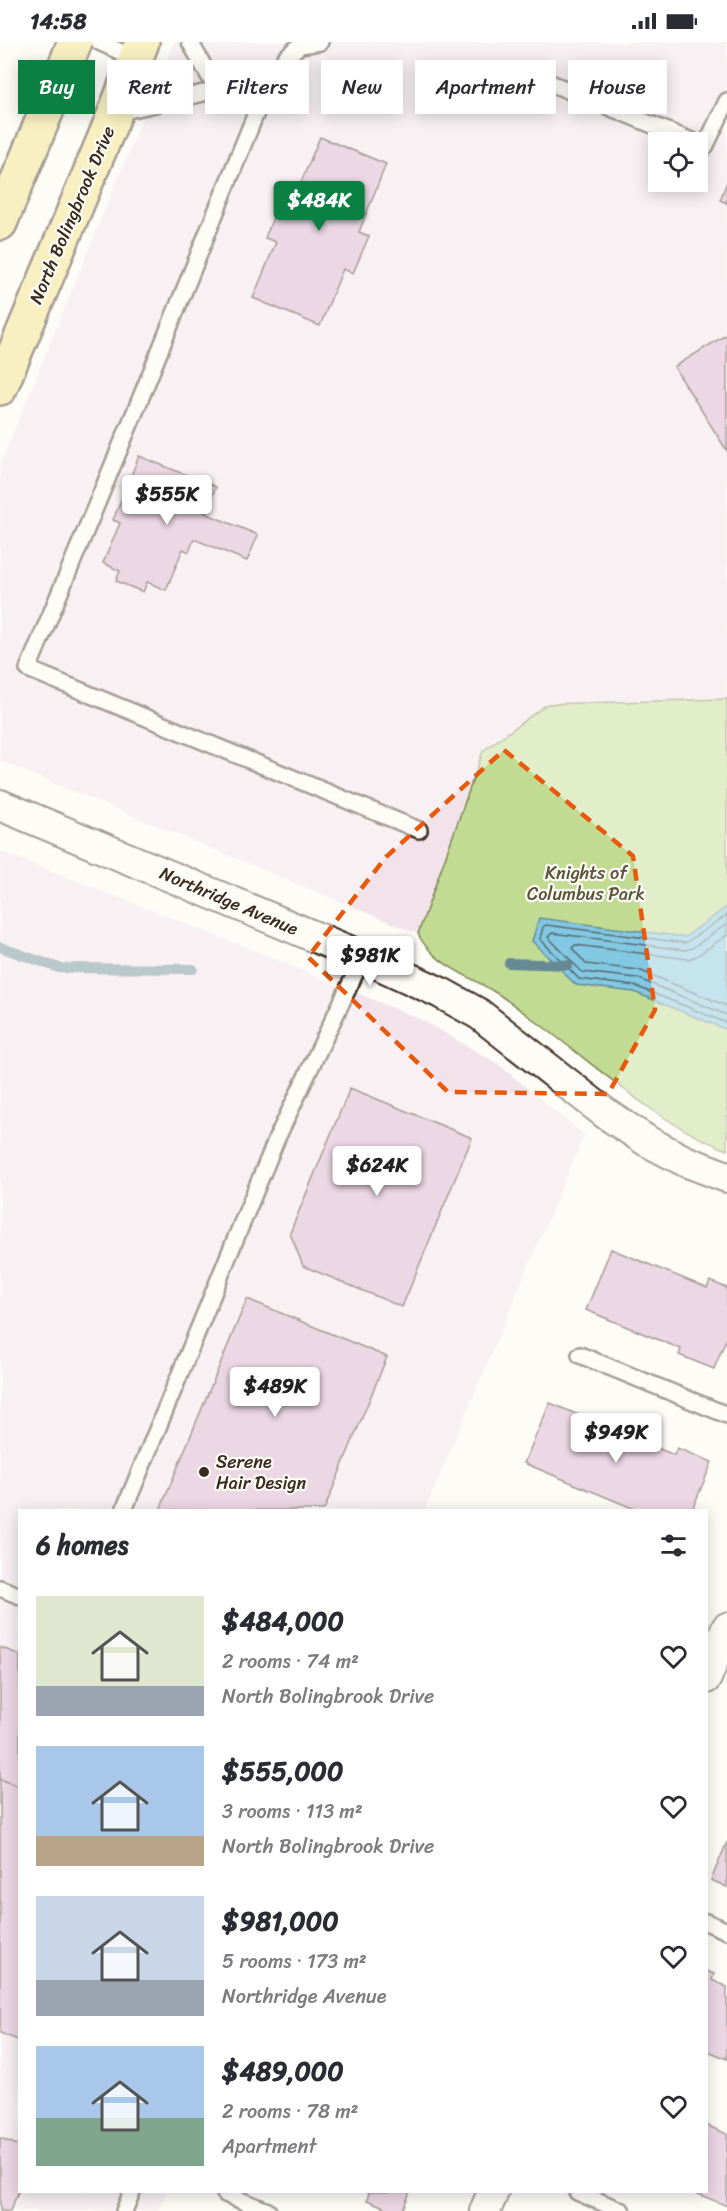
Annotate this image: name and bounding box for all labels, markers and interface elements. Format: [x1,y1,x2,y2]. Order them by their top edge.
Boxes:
text: 14:58 [30,2,87,41]
chip: Buy [18,60,95,114]
chip: Rent [107,60,193,114]
chip: Filters [205,60,309,114]
chip: New [321,60,403,114]
chip: Apartment [415,60,556,114]
chip: House [568,60,667,114]
street label: North Bolingbrook Drive [20,121,124,309]
map controls [648,132,708,192]
button: locate [648,132,708,192]
pin: $484K [277,181,361,232]
text: $484K [288,183,350,218]
pin: $555K [125,475,209,526]
text: $555K [136,477,198,512]
street label: Northridge Avenue [155,857,304,945]
park label: Knights of Columbus Park [527,857,645,910]
pin: $981K [328,936,412,987]
text: $981K [341,938,399,973]
pin: $624K [335,1146,419,1197]
text: $624K [346,1148,408,1183]
pin: $489K [233,1367,317,1418]
text: $489K [244,1369,306,1404]
pin: $949K [574,1413,658,1464]
text: $949K [585,1415,647,1450]
place label: Serene Hair Design [216,1446,307,1499]
marker: Serene Hair Design [197,1465,211,1479]
text: 6 homes [36,1522,128,1568]
icon: filters [657,1529,690,1562]
text: $484,000 [222,1598,344,1644]
icon: home [84,1620,156,1692]
icon: heart [657,1640,690,1673]
text: 2 rooms · 74 m² [222,1644,359,1679]
text: North Bolingbrook Drive [222,1679,434,1714]
text: $555,000 [222,1748,343,1794]
icon: home [84,1770,156,1842]
icon: heart [657,1790,690,1823]
text: 3 rooms · 113 m² [222,1794,363,1829]
text: North Bolingbrook Drive [222,1829,434,1864]
text: $981,000 [222,1898,339,1944]
icon: home [84,1920,156,1992]
icon: heart [657,1940,690,1973]
text: 5 rooms · 173 m² [222,1944,367,1979]
text: Northridge Avenue [222,1979,386,2014]
text: $489,000 [222,2048,344,2094]
icon: home [84,2070,156,2142]
icon: heart [657,2090,690,2123]
text: 2 rooms · 78 m² [222,2094,358,2129]
text: Apartment [222,2129,316,2164]

